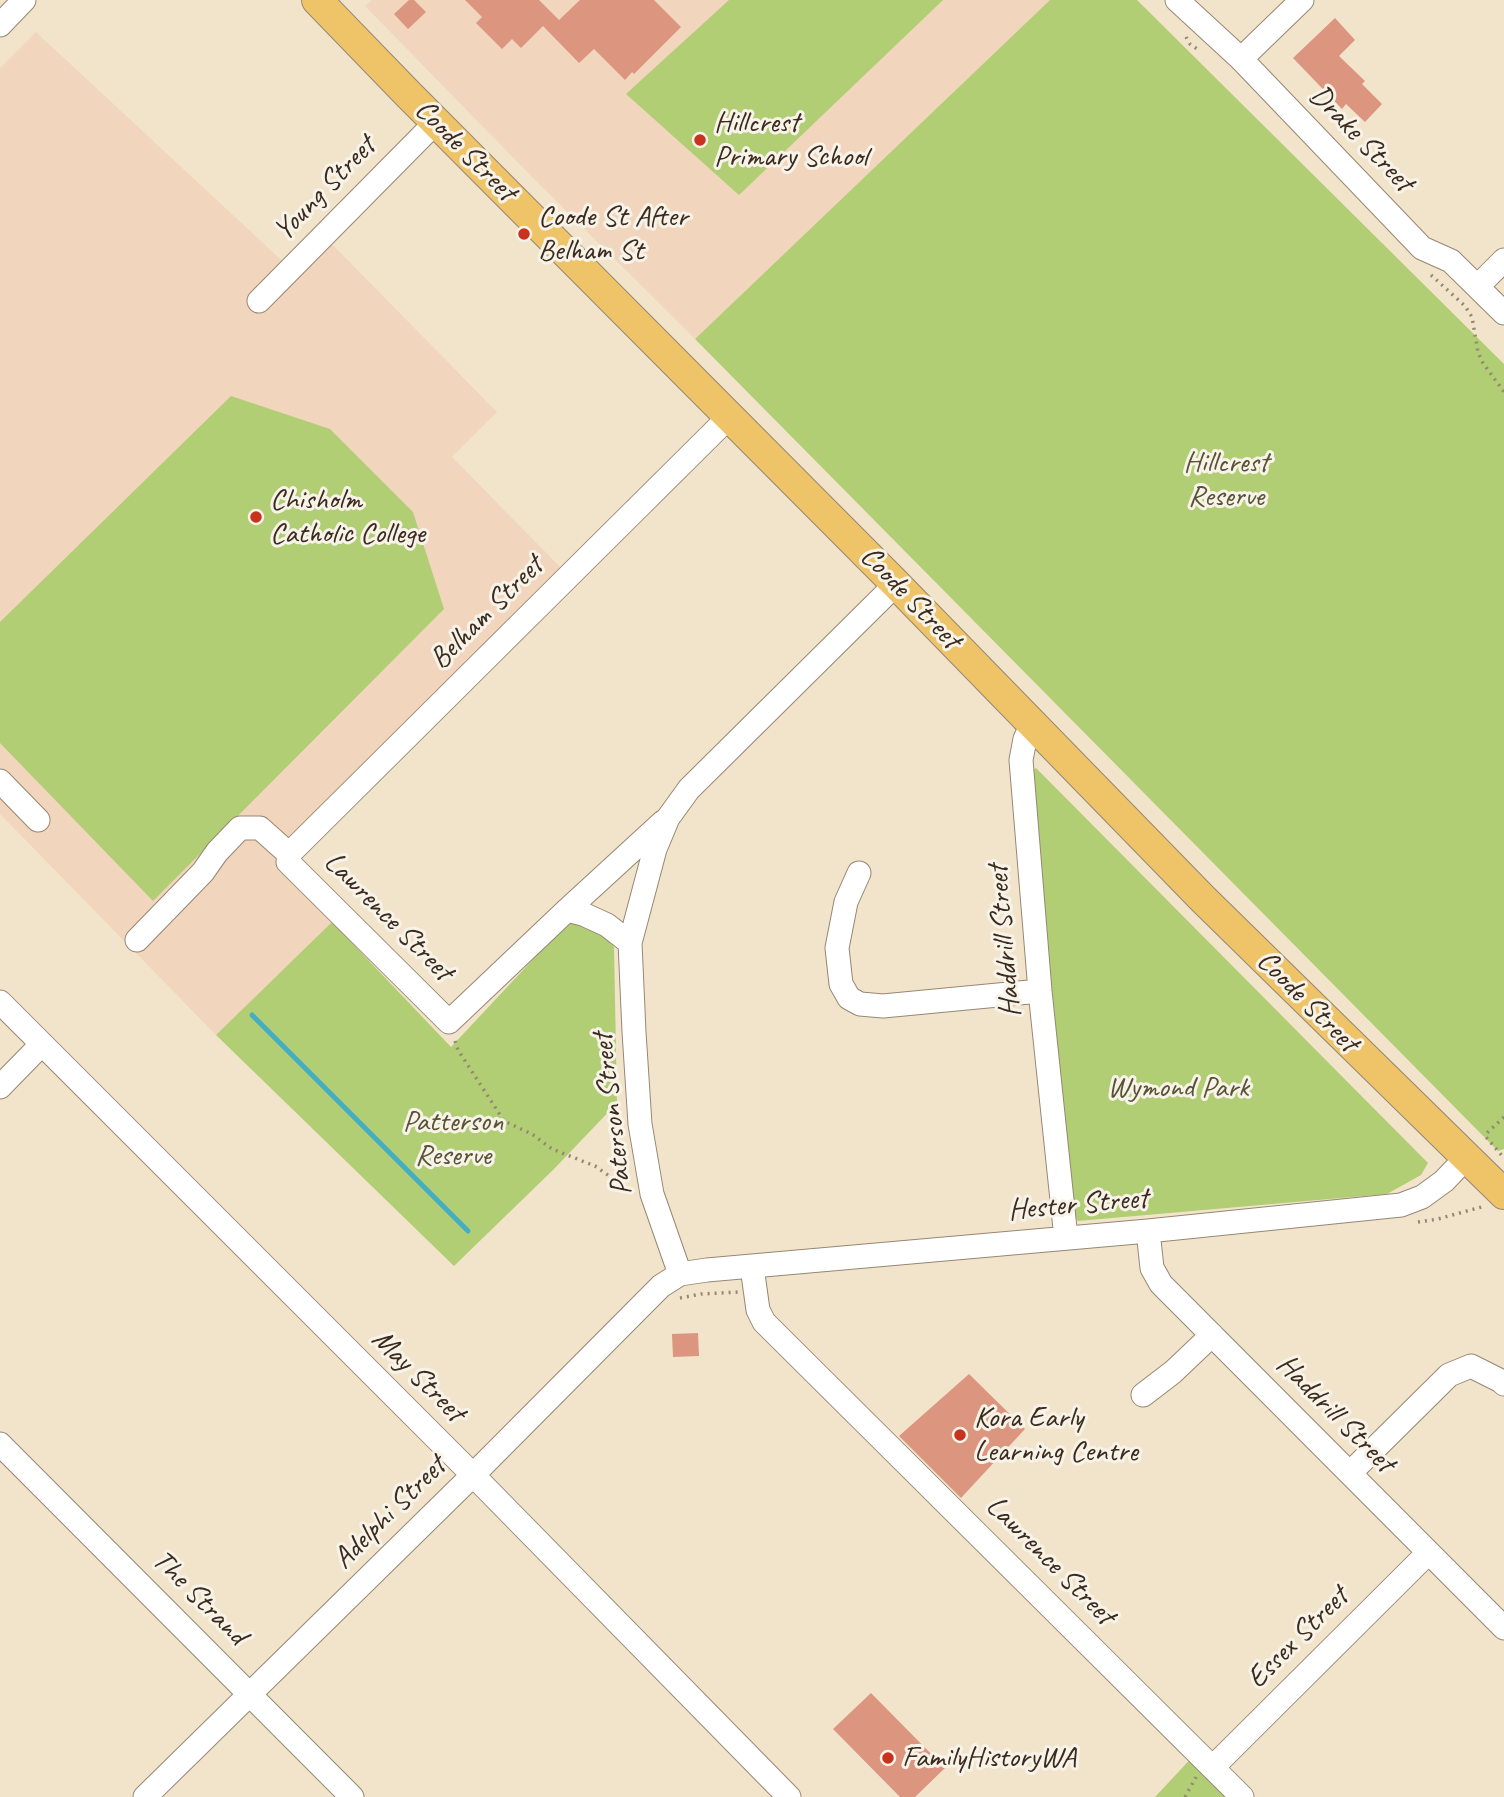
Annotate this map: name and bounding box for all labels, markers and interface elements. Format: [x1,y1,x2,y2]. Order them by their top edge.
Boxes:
street label: Drake Street [1301,78,1421,200]
street label: Coode Street [406,92,524,210]
place label: Hillcrest Primary School [714,105,868,176]
street label: Young Street [266,129,384,249]
marker: Hillcrest Primary School [692,132,708,148]
place label: Coode St After Belham St [538,199,688,270]
marker: Coode St After Belham St [516,226,532,242]
park label: Hillcrest Reserve [1184,445,1268,516]
place label: Chisholm Catholic College [270,482,425,552]
marker: Chisholm Catholic College [248,509,264,525]
street label: Coode Street [852,539,968,657]
street label: Belham Street [423,549,551,677]
street label: Lawrence Street [316,845,460,989]
street label: Haddrill Street [980,863,1030,1019]
street label: Coode Street [1248,943,1366,1061]
street label: Paterson Street [585,1031,641,1197]
park label: Wymond Park [1107,1070,1249,1106]
park label: Patterson Reserve [403,1104,503,1174]
street label: Hester Street [1007,1181,1149,1229]
street label: May Street [364,1322,472,1430]
street label: Haddrill Street [1268,1347,1402,1481]
place label: Kora Early Learning Centre [974,1400,1138,1470]
marker: Kora Early Learning Centre [952,1427,968,1443]
street label: Adelphi Street [326,1449,454,1577]
street label: Lawrence Street [978,1489,1122,1633]
street label: The Strand [144,1543,254,1653]
street label: Essex Street [1240,1580,1356,1696]
place label: FamilyHistoryWA [902,1740,1076,1776]
marker: FamilyHistoryWA [880,1750,896,1766]

